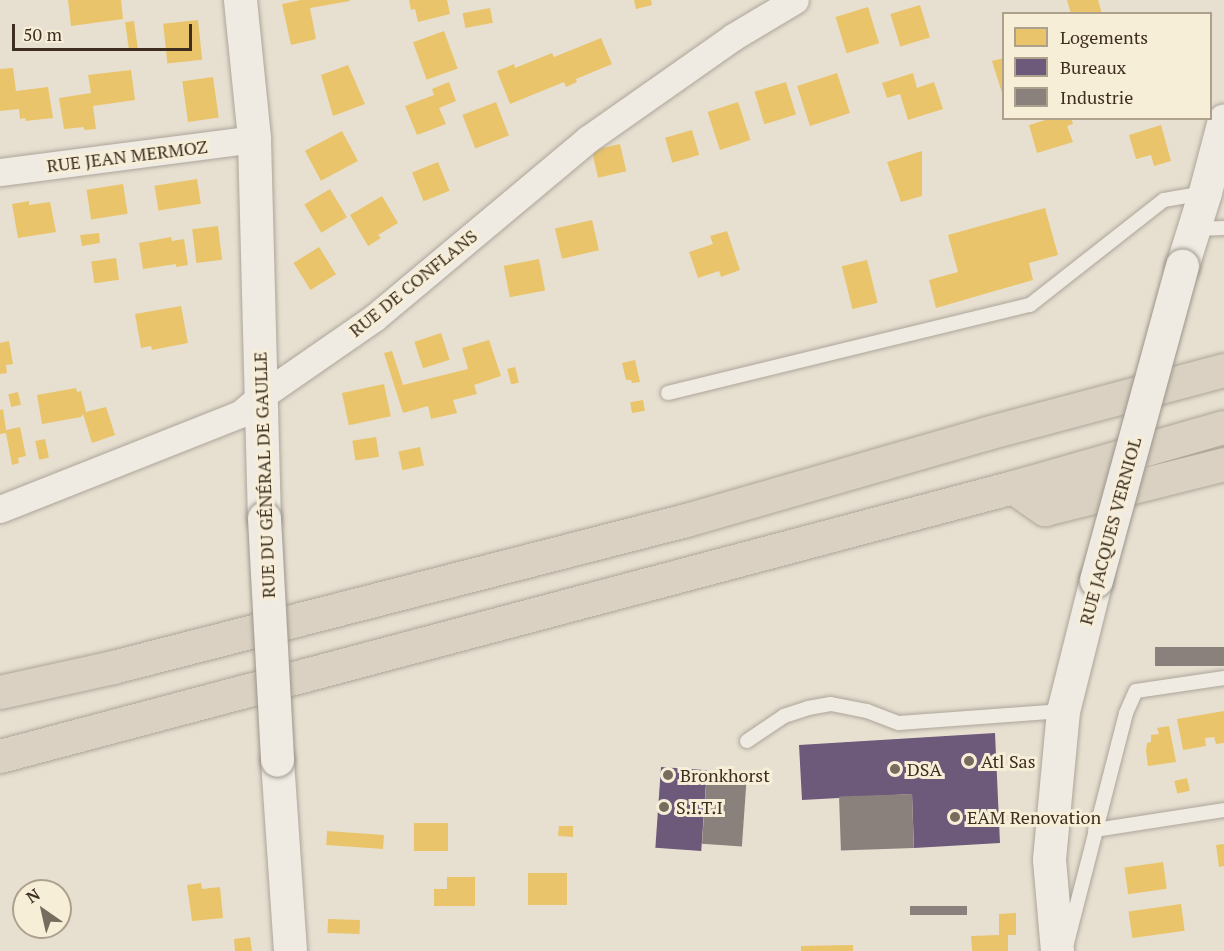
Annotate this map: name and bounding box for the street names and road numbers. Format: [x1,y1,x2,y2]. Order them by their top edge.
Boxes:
street label: RUE JEAN MERMOZ [45,135,209,177]
street label: RUE DE CONFLANS [345,225,481,341]
street label: RUE DU GÉNÉRAL DE GAULLE [249,351,279,599]
street label: RUE JACQUES VERNIOL [1074,435,1146,627]

